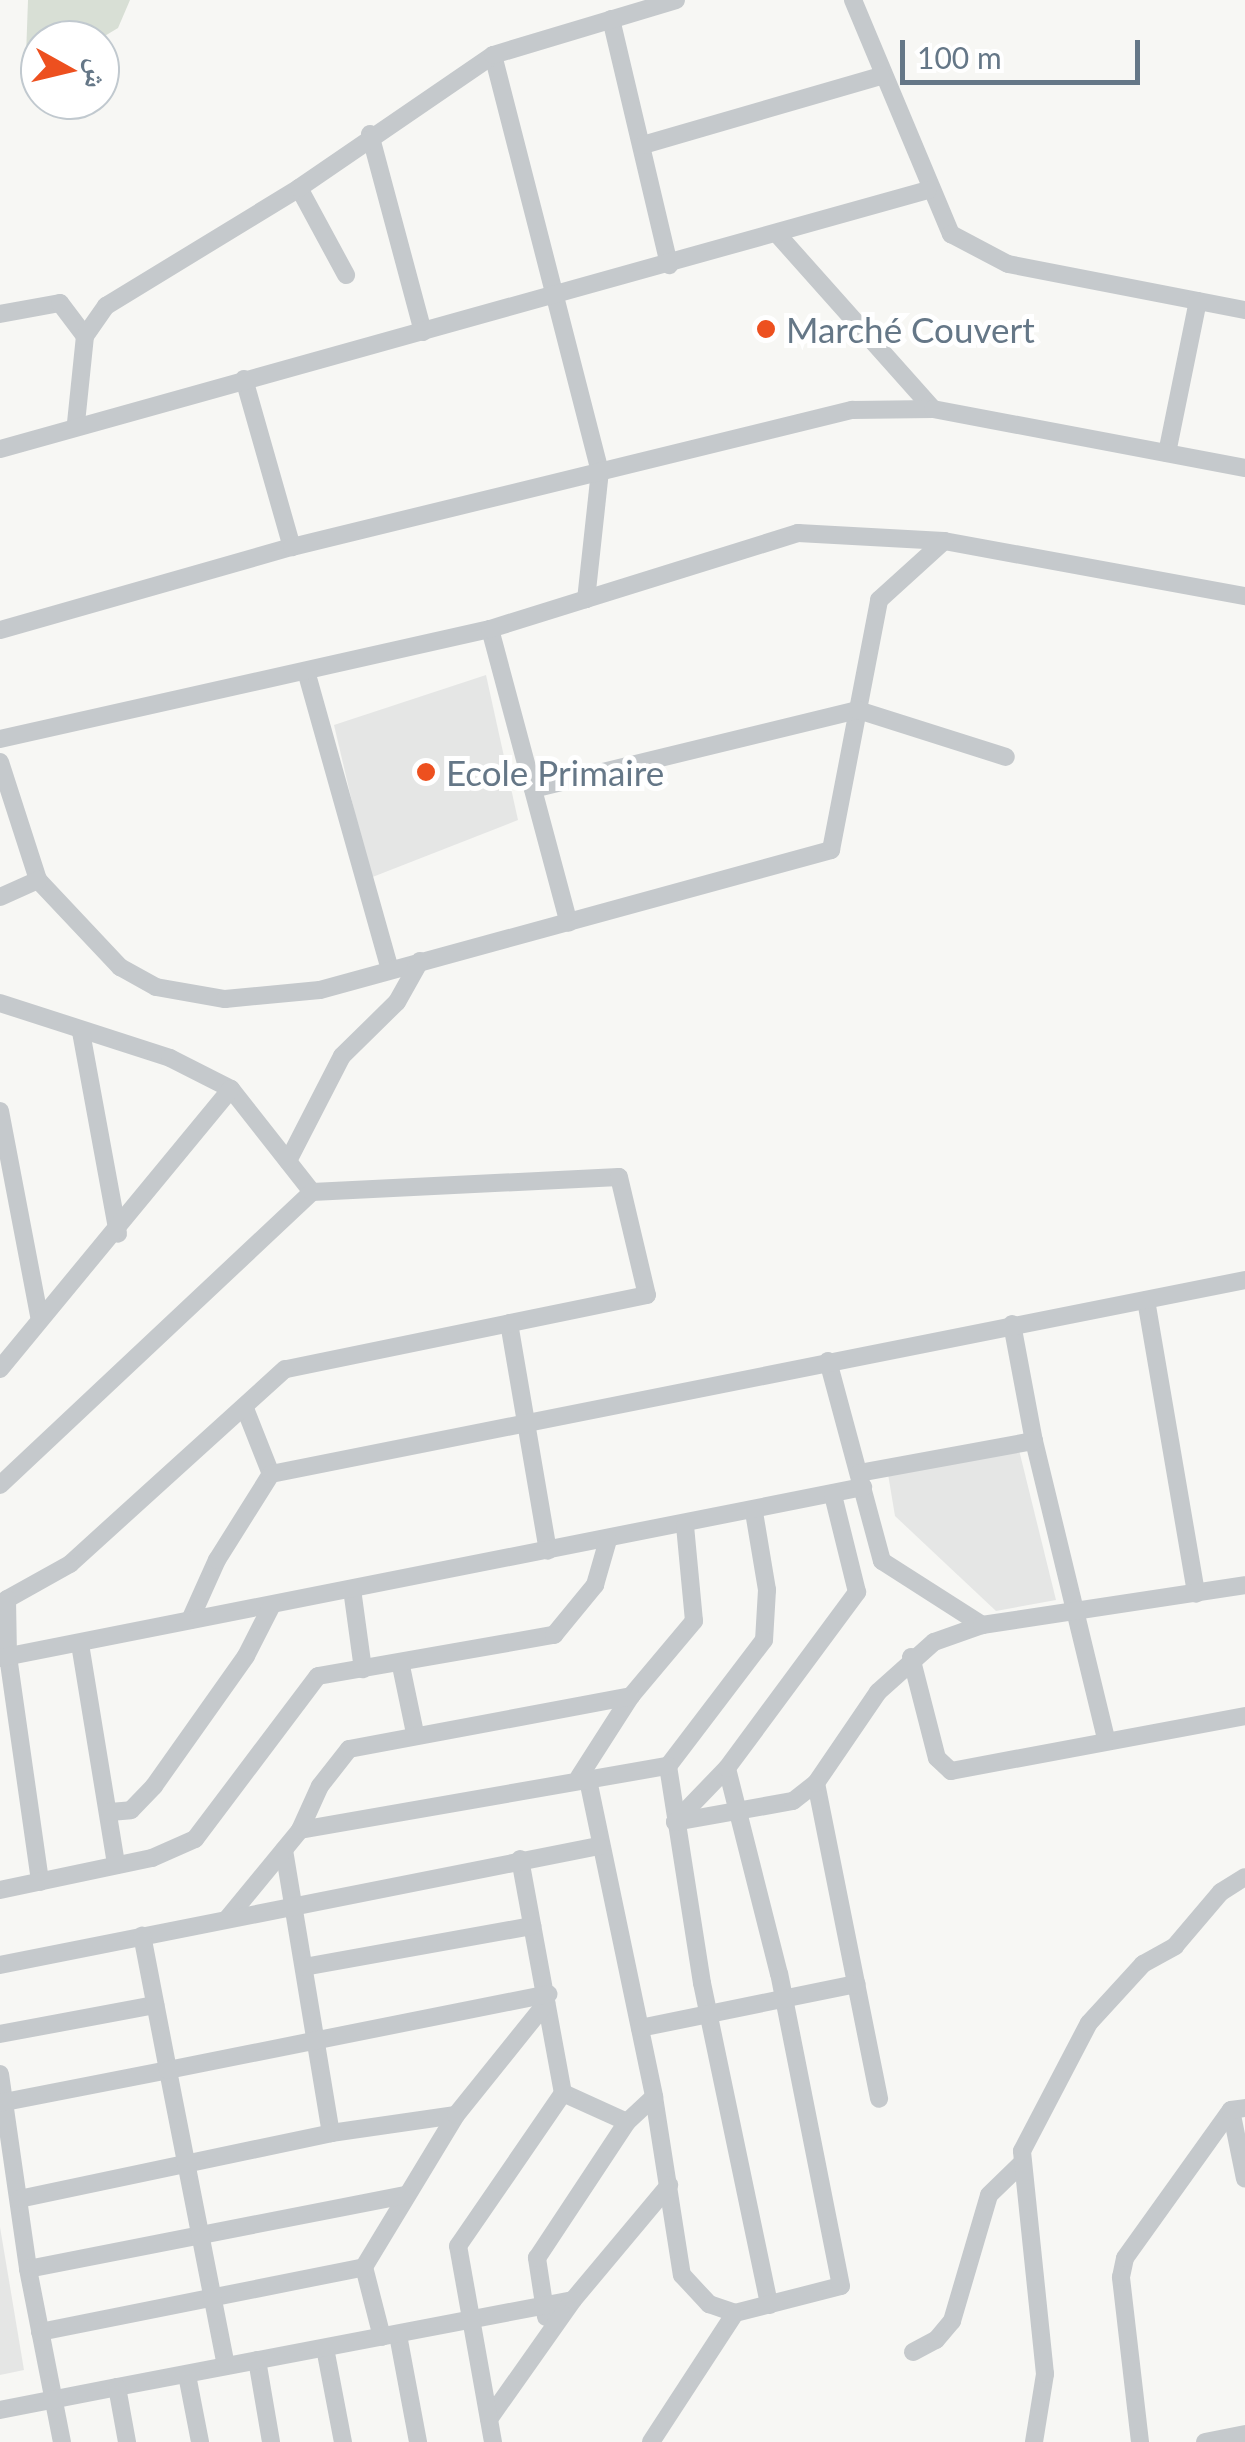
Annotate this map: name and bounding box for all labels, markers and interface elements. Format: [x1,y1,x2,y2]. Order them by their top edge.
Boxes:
north arrow [20,20,120,120]
scale bar [905,20,1145,82]
text: 100 m [917,39,1002,75]
text: ش [79,57,117,91]
place label: Marché Couvert [786,308,1035,350]
marker: Marché Couvert [755,318,777,340]
place label: Ecole Primaire [446,751,664,793]
marker: Ecole Primaire [415,761,437,783]

